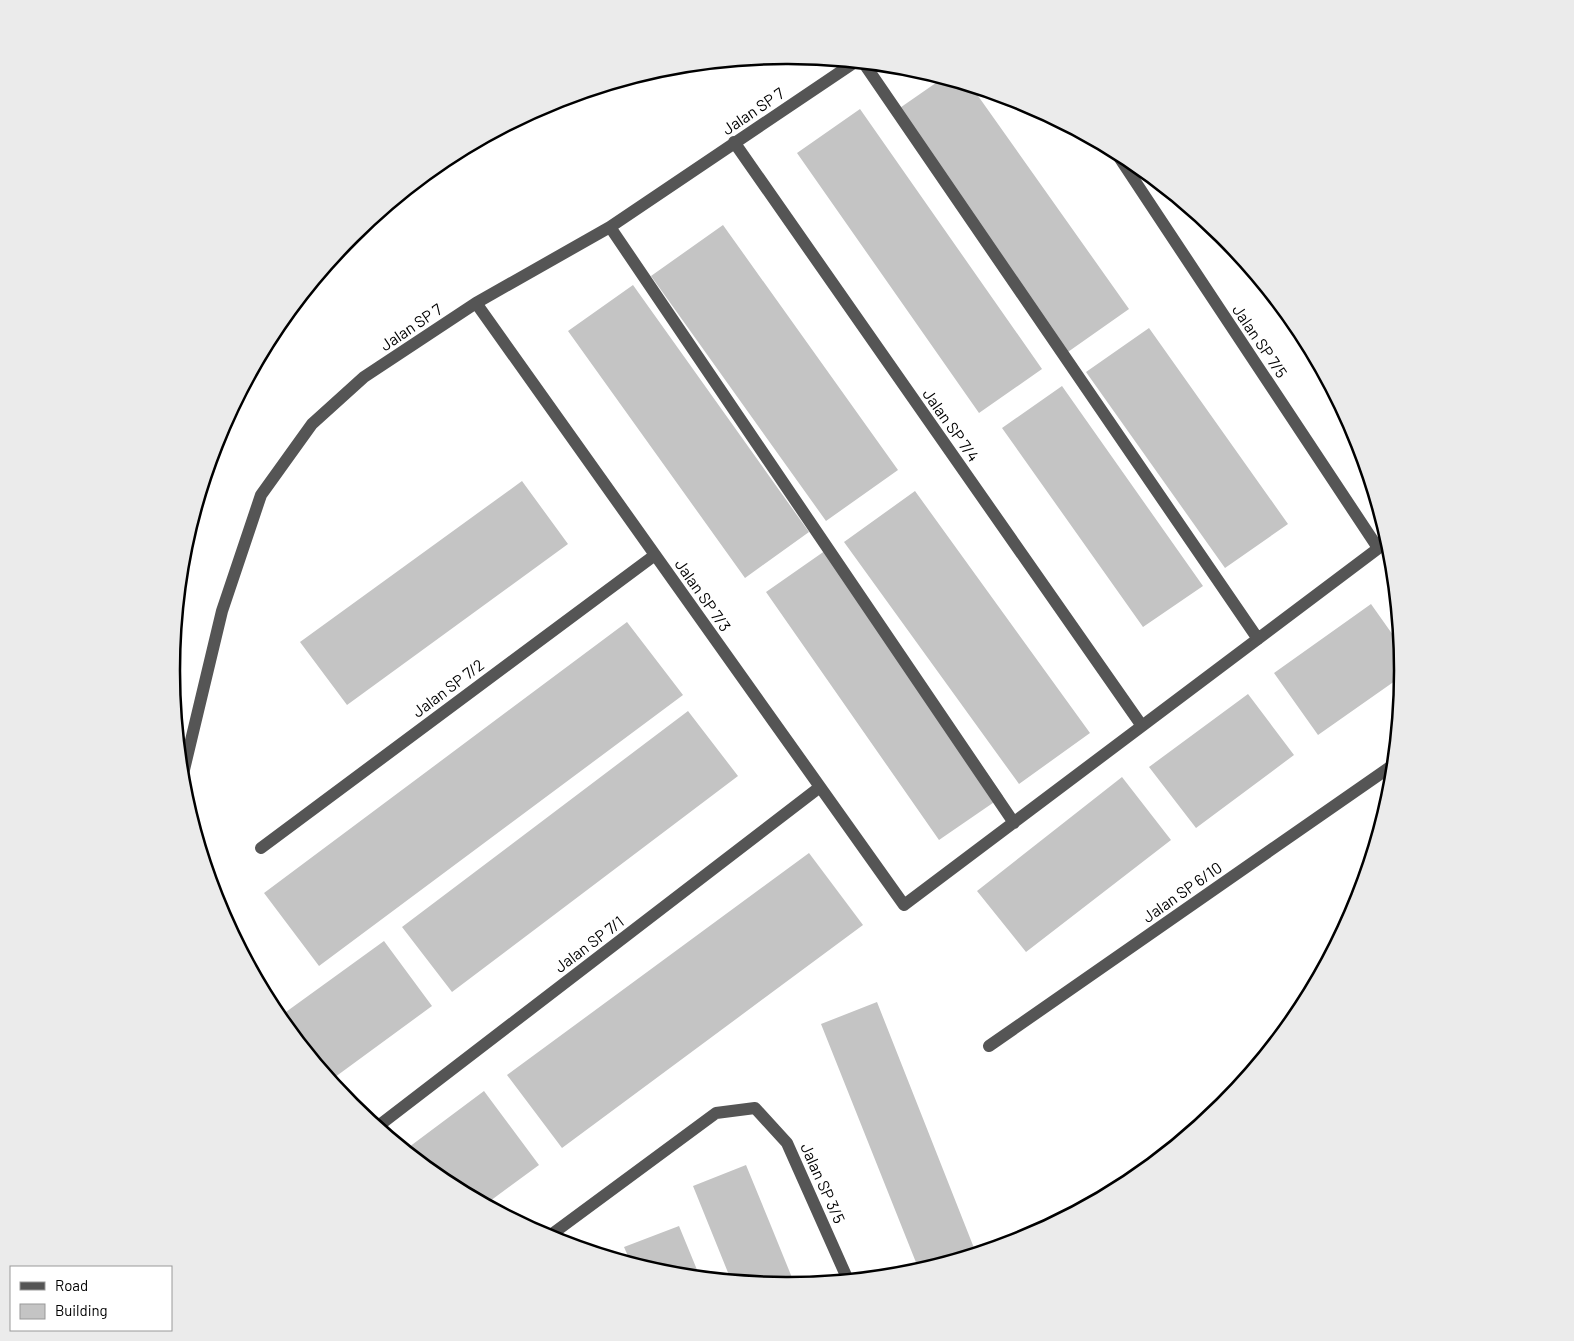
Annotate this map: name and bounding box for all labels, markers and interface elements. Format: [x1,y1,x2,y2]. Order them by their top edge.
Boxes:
street label: Jalan SP 7 [718,83,788,138]
street label: Jalan SP 7 [376,299,446,354]
street label: Jalan SP 7/5 [1229,300,1292,381]
street label: Jalan SP 7/4 [919,384,984,465]
street label: Jalan SP 7/3 [671,555,735,635]
street label: Jalan SP 7/2 [408,655,487,721]
street label: Jalan SP 6/10 [1138,857,1225,926]
street label: Jalan SP 7/1 [550,911,627,976]
street label: Jalan SP 3/5 [797,1140,850,1226]
legend [10,1266,172,1331]
text: Road [55,1276,88,1294]
text: Building [55,1301,108,1319]

